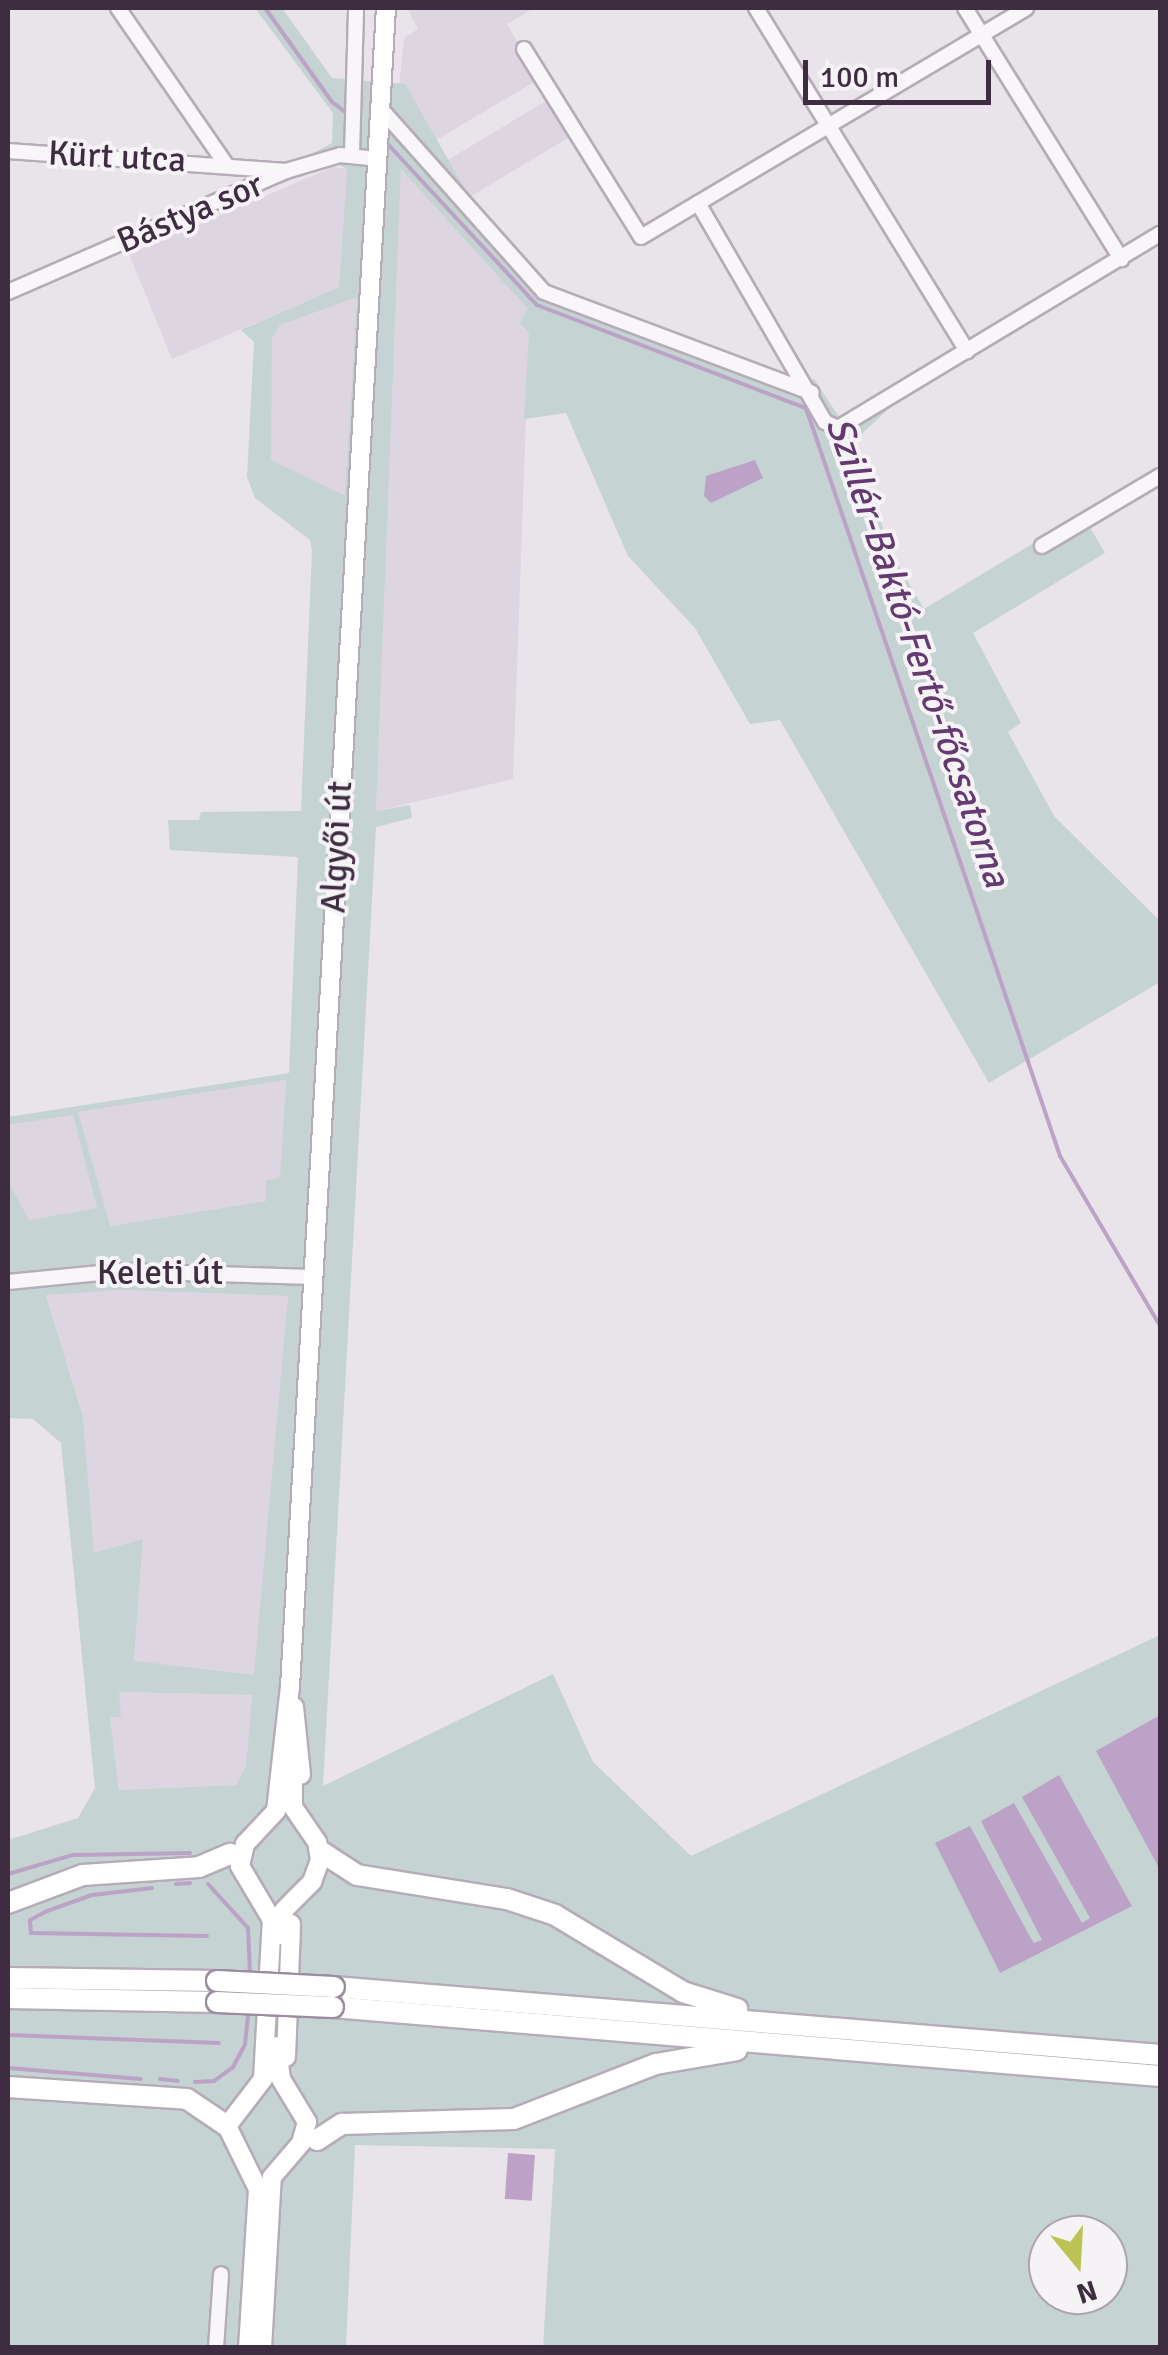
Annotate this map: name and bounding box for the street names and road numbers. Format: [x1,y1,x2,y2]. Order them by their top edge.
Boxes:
street label: Kürt utca [47,132,187,182]
street label: Bástya sor [111,164,269,262]
street label: Algyői út [313,780,361,914]
street label: Keleti út [97,1252,223,1294]

